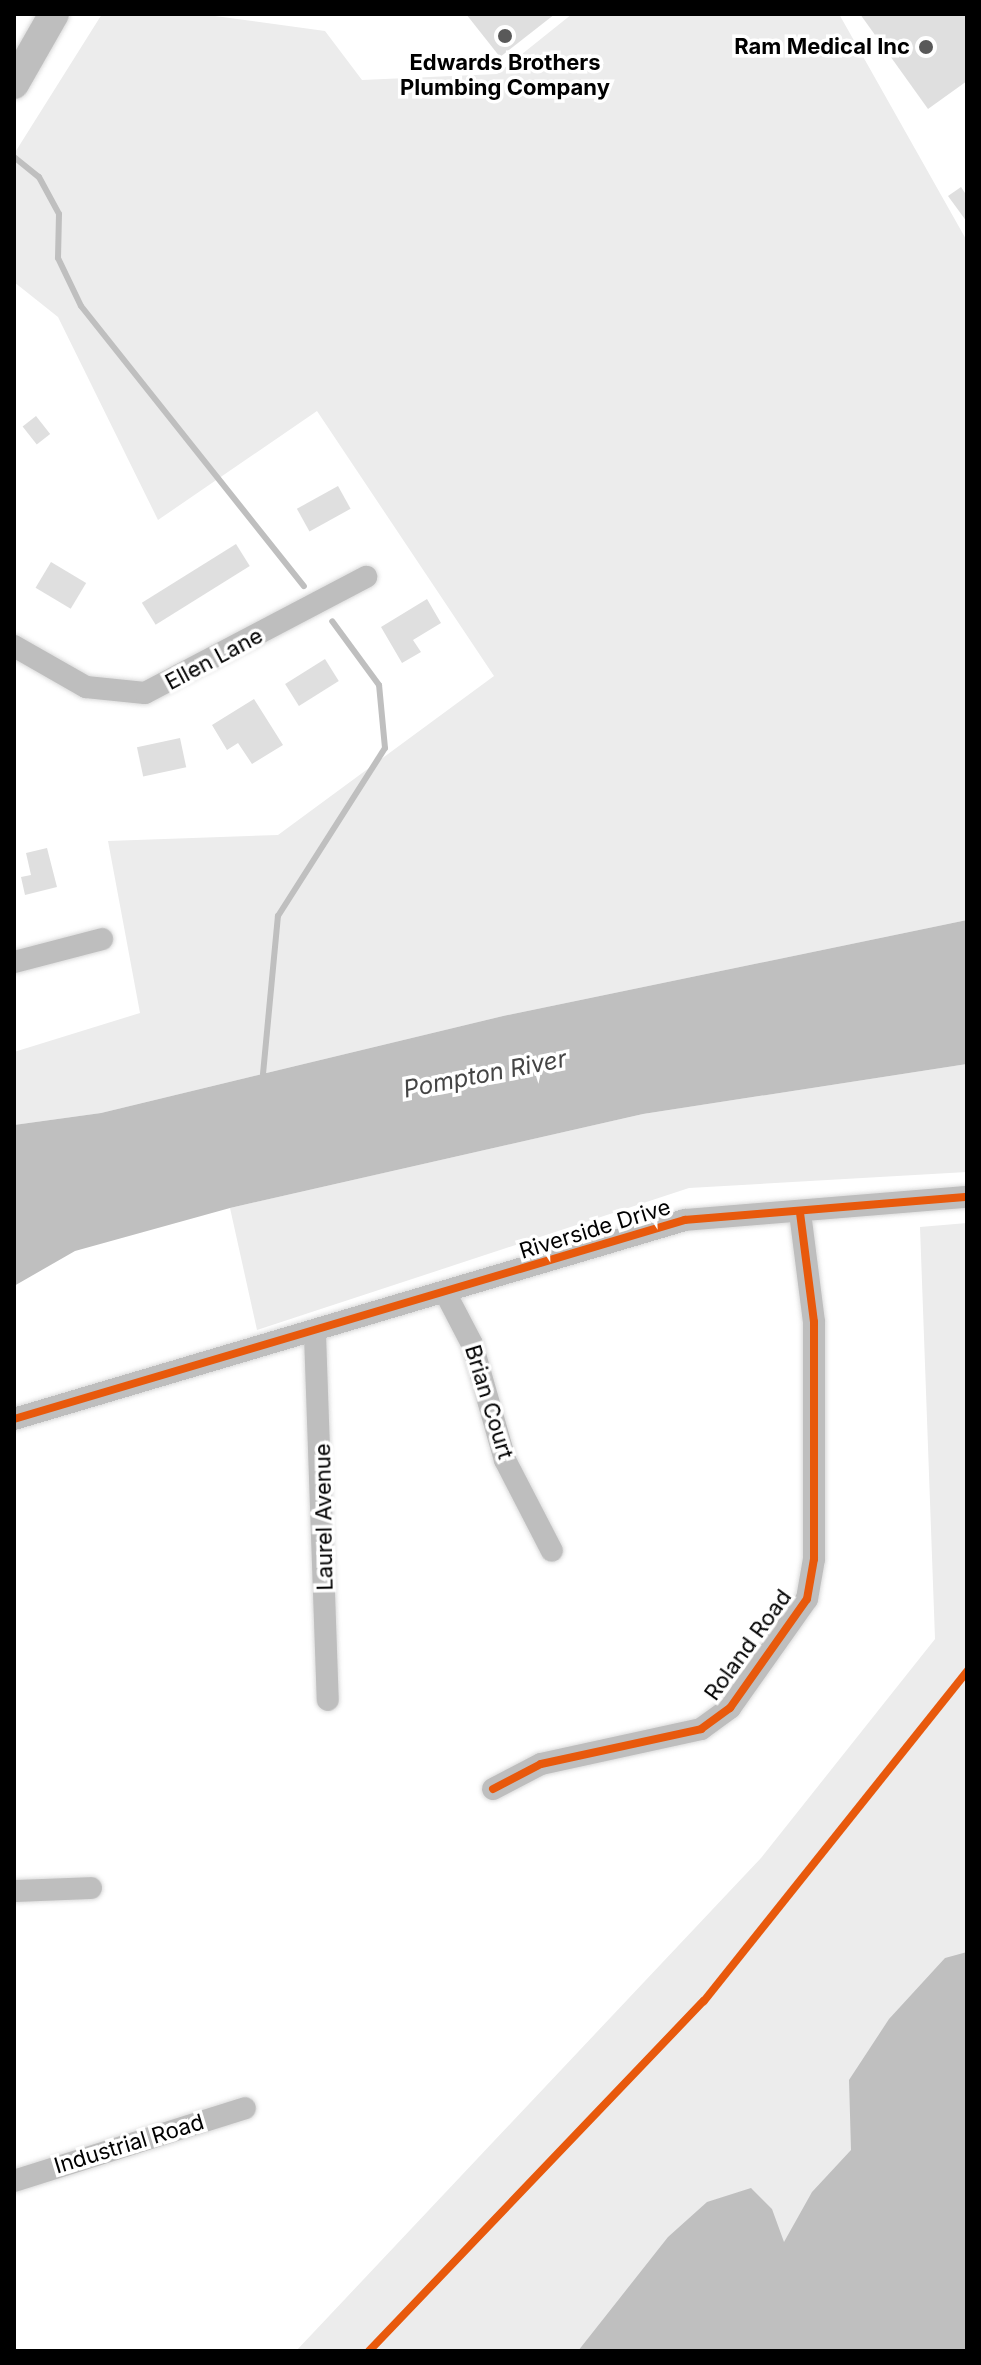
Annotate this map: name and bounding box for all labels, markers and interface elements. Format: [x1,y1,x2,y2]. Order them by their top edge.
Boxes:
marker: Edwards Brothers Plumbing Company [496,27,514,45]
place label: Ram Medical Inc [734,34,910,60]
marker: Ram Medical Inc [917,38,935,56]
place label: Edwards Brothers Plumbing Company [400,49,610,100]
street label: Ellen Lane [161,622,267,696]
water label: Pompton River [401,1044,569,1104]
street label: Riverside Drive [516,1193,674,1265]
street label: Brian Court [459,1342,519,1462]
street label: Laurel Avenue [310,1443,338,1591]
street label: Roland Road [699,1584,797,1706]
street label: Industrial Road [51,2109,207,2179]

